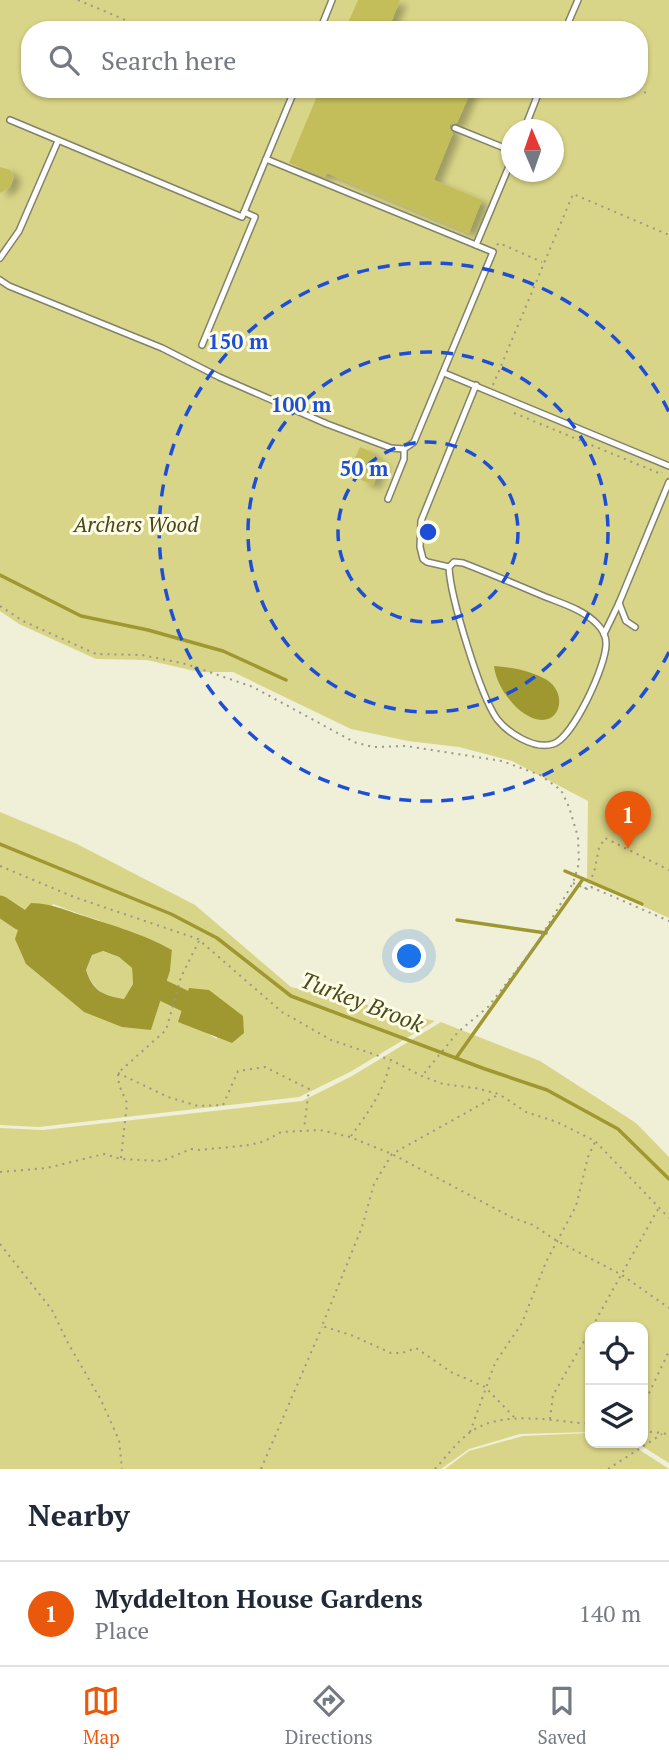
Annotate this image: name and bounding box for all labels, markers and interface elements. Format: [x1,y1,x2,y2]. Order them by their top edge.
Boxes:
search box [21,21,648,98]
icon: search [45,41,83,79]
text: Search here [101,43,236,77]
north arrow [501,119,564,182]
text: 150 m [208,327,269,355]
text: 100 m [271,390,332,418]
text: 50 m [340,454,389,482]
park label: Archers Wood [72,510,199,538]
centre of rings [416,520,440,544]
pin: 1 [605,791,651,849]
your location [392,939,426,973]
water label: Turkey Brook [296,964,429,1040]
map controls [585,1322,648,1448]
button: locate [585,1322,648,1385]
button: layers [585,1385,648,1448]
text: Nearby [28,1495,130,1535]
text: Myddelton House Gardens [95,1581,423,1615]
text: 1 [45,1598,58,1629]
text: 140 m [579,1598,641,1629]
text: Place [95,1615,149,1646]
tab: Map [82,1682,120,1749]
tab: Directions [285,1682,373,1749]
tab: Saved [537,1682,587,1749]

